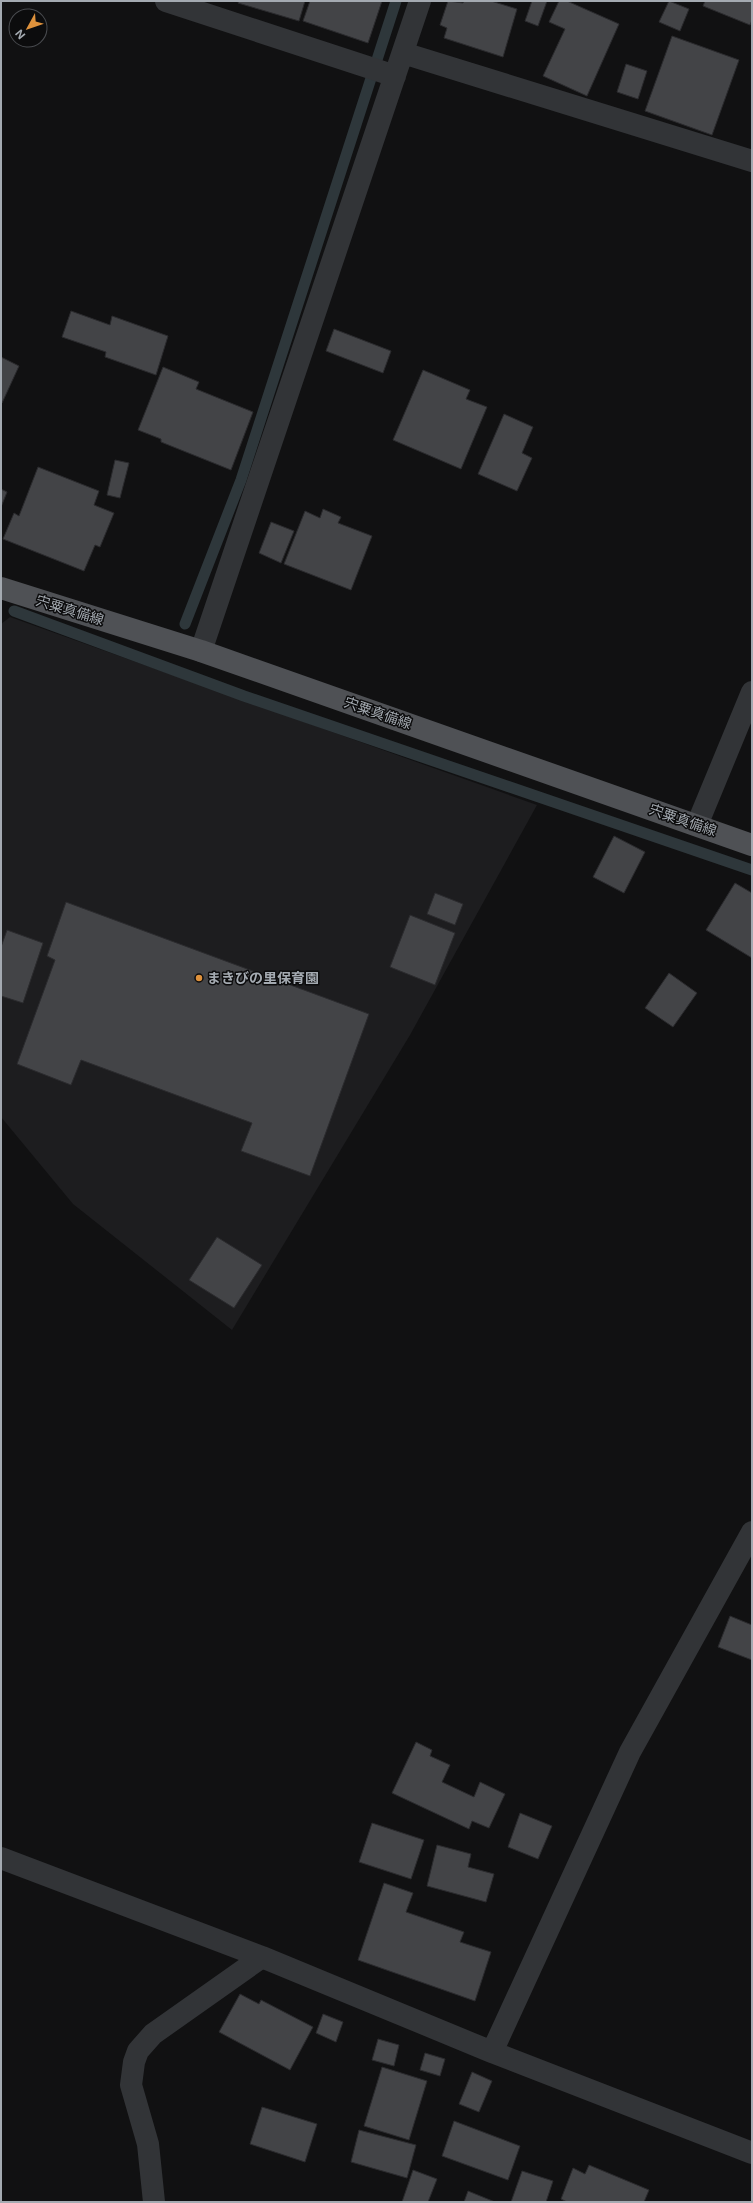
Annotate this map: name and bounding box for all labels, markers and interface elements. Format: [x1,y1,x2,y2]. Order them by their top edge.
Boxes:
north arrow [8,8,48,48]
text: N [12,27,28,42]
street label: 宍粟真備線 [34,591,106,628]
street label: 宍粟真備線 [342,693,414,732]
street label: 宍粟真備線 [647,800,719,839]
place label: まきびの里保育園 [207,969,319,986]
marker: まきびの里保育園 [194,973,204,983]

